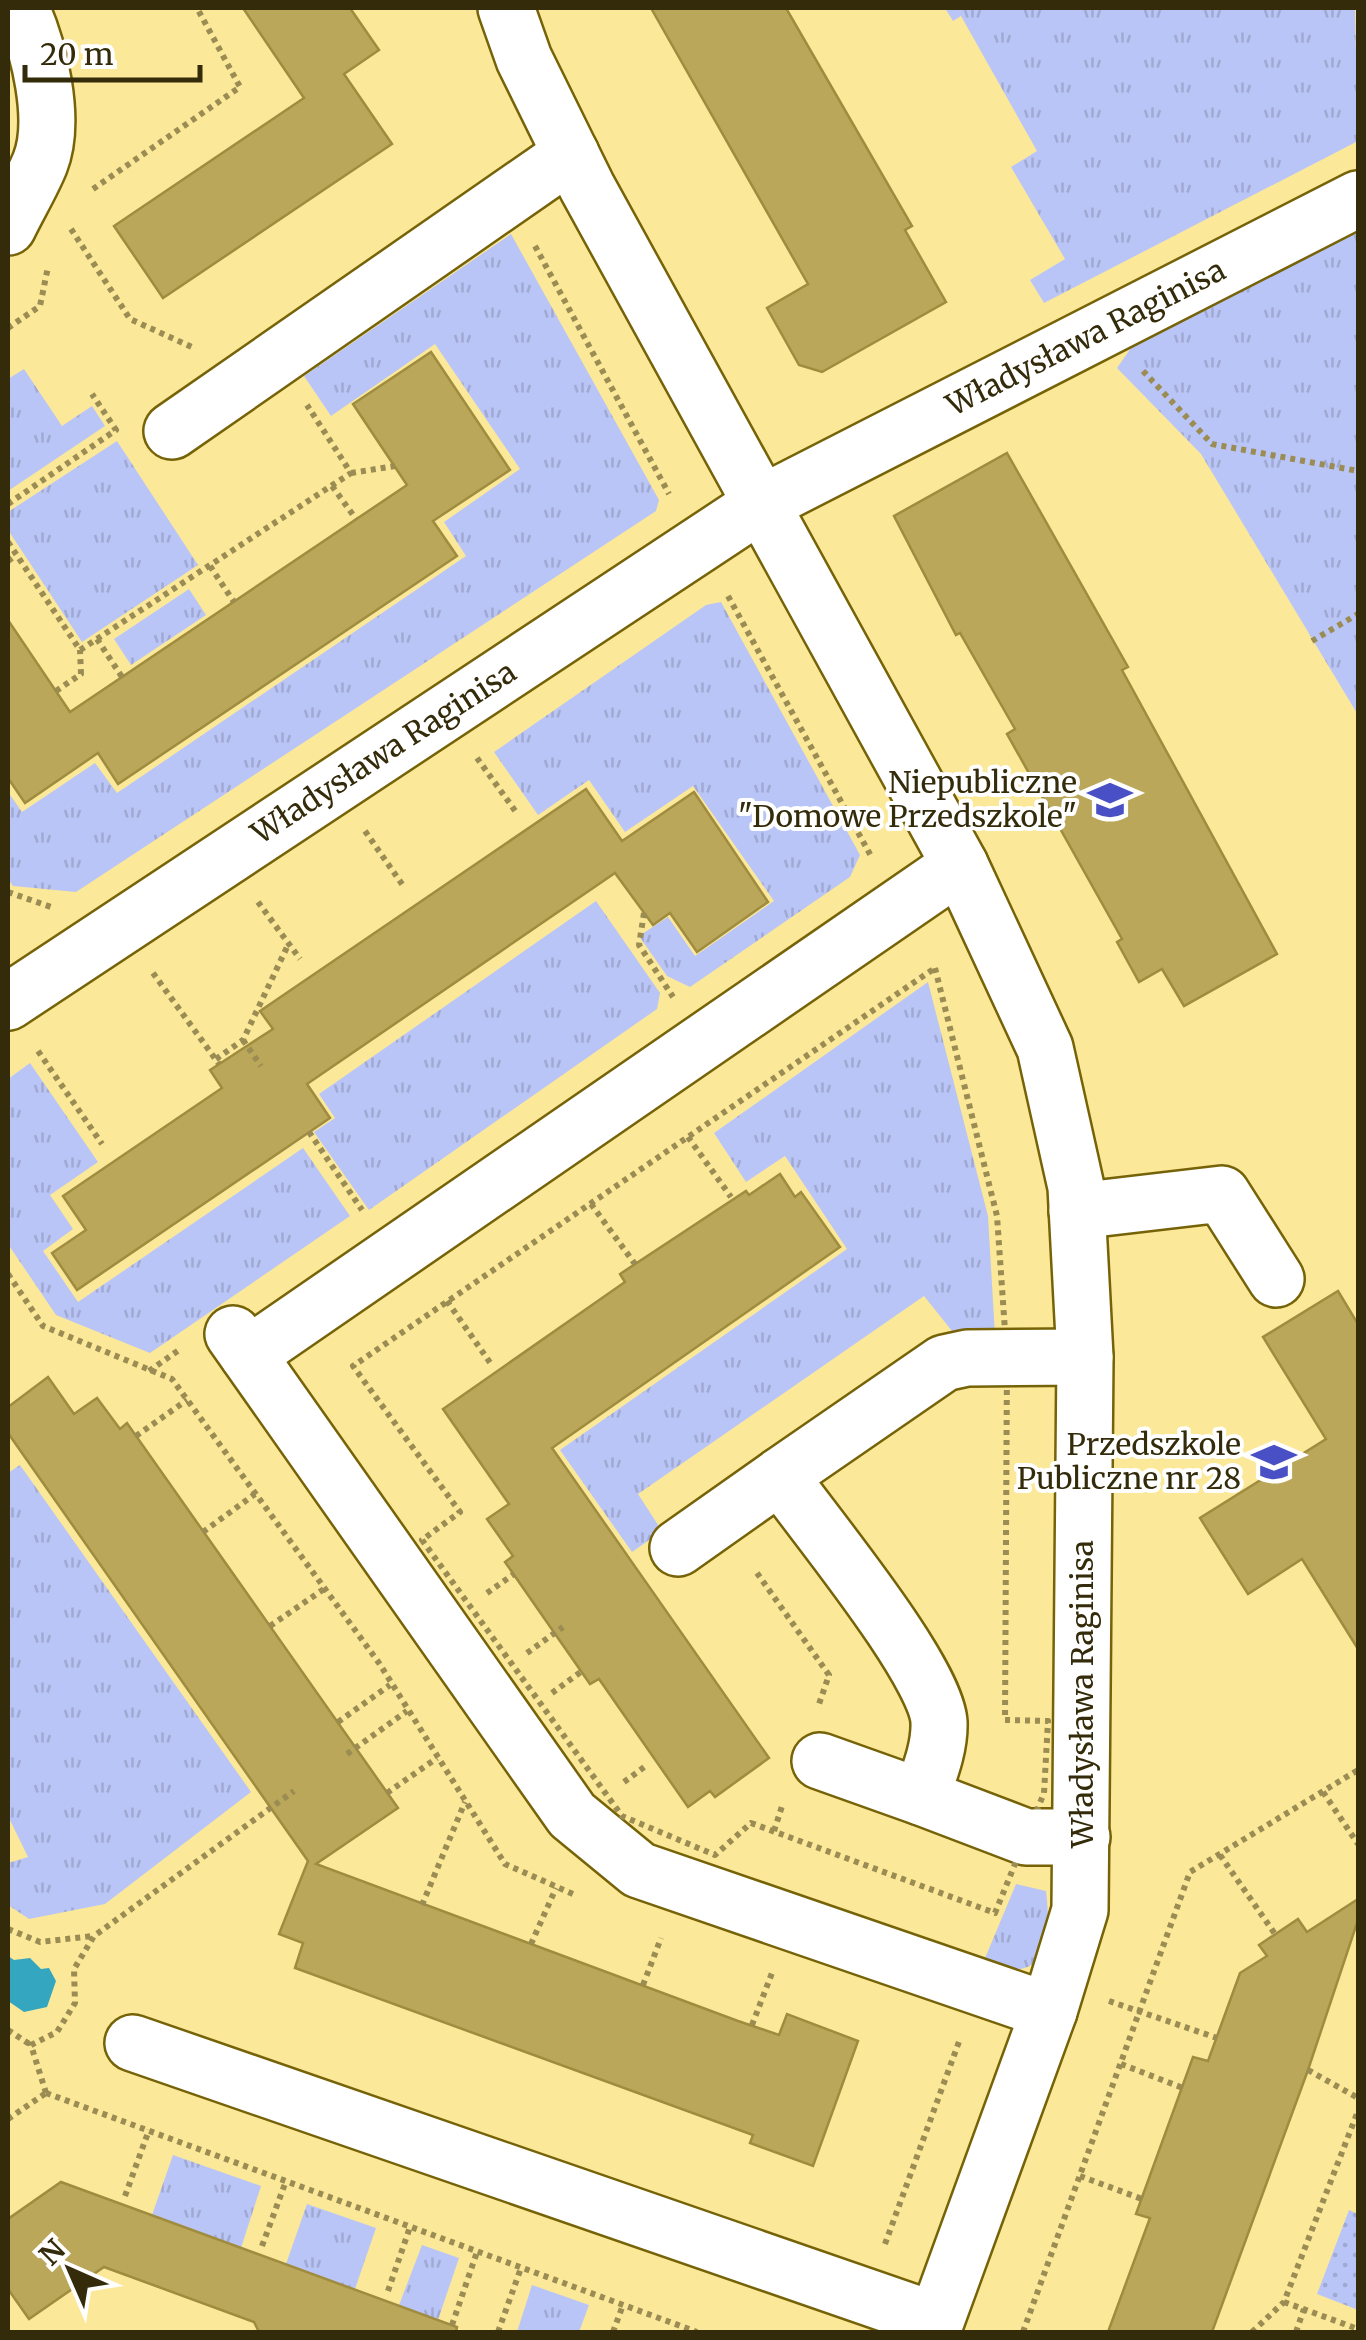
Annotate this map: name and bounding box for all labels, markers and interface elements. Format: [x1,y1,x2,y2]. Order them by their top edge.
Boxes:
scale bar [25,20,200,82]
text: 20 m [40,35,114,73]
street label: Władysława Raginisa [939,250,1231,424]
street label: Władysława Raginisa [243,652,523,852]
place label: Niepubliczne "Domowe Przedszkole" [738,763,1077,835]
school or university icon: Niepubliczne "Domowe Przedszkole" [1086,776,1134,824]
place label: Przedszkole Publiczne nr 28 [1017,1425,1241,1497]
school or university icon: Przedszkole Publiczne nr 28 [1250,1438,1298,1486]
street label: Władysława Raginisa [1063,1540,1101,1849]
north arrow [20,2220,120,2320]
text: N [32,2232,73,2273]

